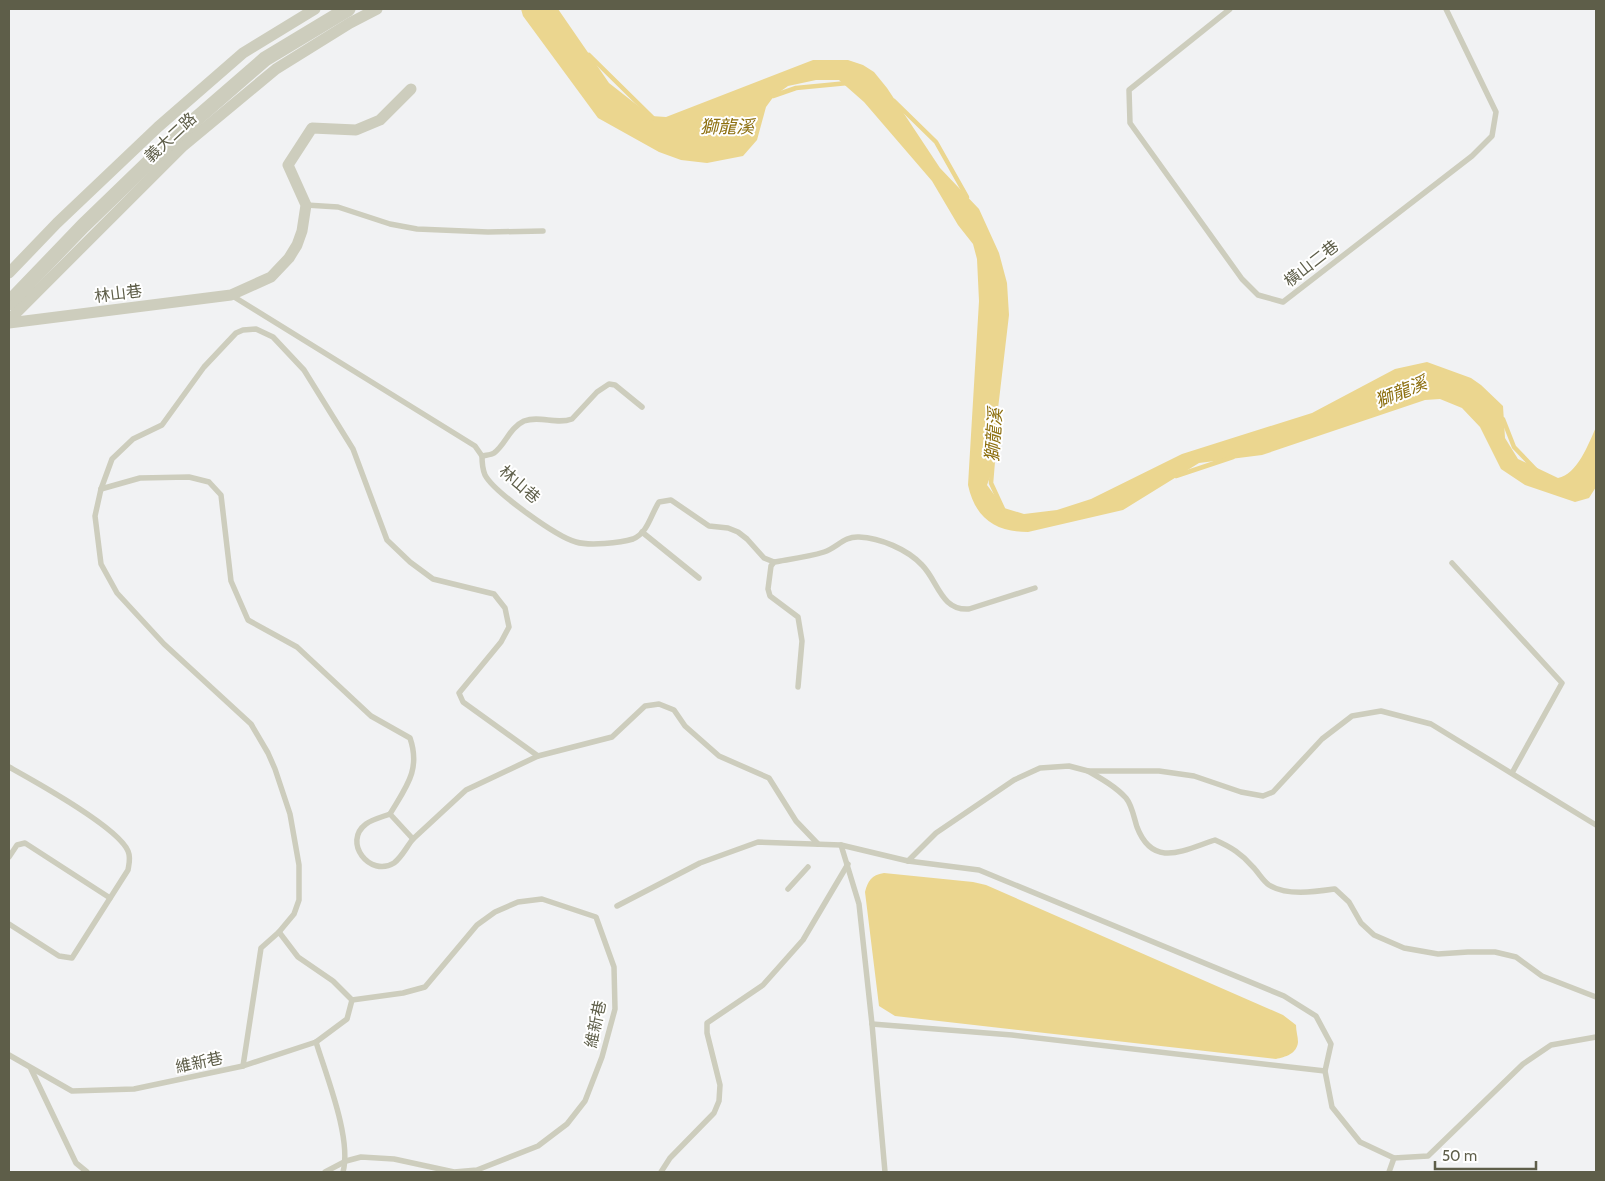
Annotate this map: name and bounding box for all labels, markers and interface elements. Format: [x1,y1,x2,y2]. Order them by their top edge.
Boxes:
street label: 義大二路 [140,109,200,166]
water label: 獅龍溪 [700,116,757,138]
street label: 橫山二巷 [1280,236,1342,291]
street label: 林山巷 [93,281,143,306]
water label: 獅龍溪 [1372,371,1433,412]
water label: 獅龍溪 [981,404,1007,463]
street label: 林山巷 [495,461,544,507]
street label: 維新巷 [581,999,610,1050]
street label: 維新巷 [174,1048,225,1077]
scale bar [1435,1138,1536,1170]
text: 50 m [1442,1147,1477,1165]

